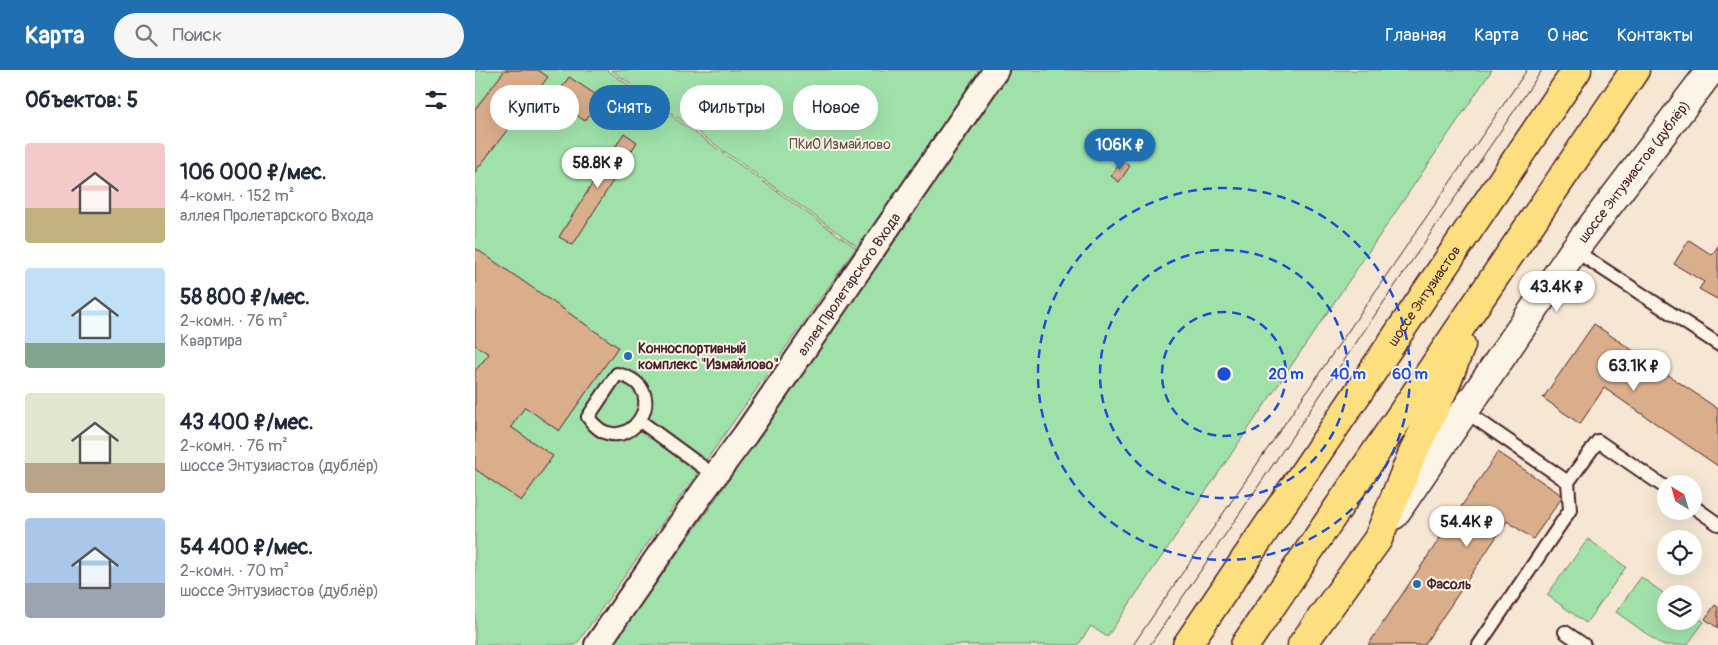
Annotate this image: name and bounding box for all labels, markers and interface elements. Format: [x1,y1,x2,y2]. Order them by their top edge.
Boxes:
search box [114,13,464,58]
text: Карта [25,21,84,50]
icon: search [132,21,160,49]
text: Поиск [172,23,222,47]
text: Главная [1385,24,1446,47]
text: Карта [1474,24,1519,47]
text: О нас [1547,24,1589,47]
text: Контакты [1617,24,1693,47]
chip: Купить [490,85,579,130]
chip: Снять [589,85,670,130]
chip: Фильтры [680,85,783,130]
chip: Новое [793,85,878,130]
icon: filters [422,86,450,114]
text: Объектов: 5 [25,87,138,114]
street label: шоссе Энтузиастов (дублёр) [1575,97,1694,246]
pin: 106K ₽ [1079,128,1161,171]
text: 106K ₽ [1095,135,1145,155]
park label: ПКиО Измайлово [789,136,891,153]
pin: 58.8K ₽ [552,146,644,189]
text: 58.8K ₽ [572,153,624,173]
text: 106 000 ₽/мес. [180,159,327,186]
icon: home [65,163,125,223]
text: 4-комн. · 152 m² [180,186,294,206]
text: аллея Пролетарского Входа [180,206,373,226]
street label: аллея Пролетарского Входа [794,210,904,359]
street label: шоссе Энтузиастов [1384,242,1464,350]
pin: 43.4K ₽ [1511,270,1603,313]
text: 43.4K ₽ [1530,277,1584,297]
text: 58 800 ₽/мес. [180,284,310,311]
icon: home [65,288,125,348]
text: 2-комн. · 76 m² [180,311,288,331]
text: Квартира [180,331,242,351]
place label: Конноспортивный комплекс "Измайлово" [638,340,779,373]
marker: Конноспортивный комплекс "Измайлово" [622,350,634,362]
pin: 63.1K ₽ [1588,350,1680,392]
text: 63.1K ₽ [1609,356,1659,376]
centre of rings [1215,365,1233,383]
text: 20 m [1268,365,1304,384]
text: 40 m [1330,365,1366,384]
text: 60 m [1392,365,1428,384]
text: 43 400 ₽/мес. [180,409,313,436]
icon: home [65,413,125,473]
text: 2-комн. · 76 m² [180,436,288,456]
text: шоссе Энтузиастов (дублёр) [180,456,379,476]
north arrow [1657,475,1703,520]
map controls [1657,475,1702,630]
pin: 54.4K ₽ [1421,506,1513,548]
text: 54.4K ₽ [1440,512,1494,532]
button: locate [1657,530,1702,575]
text: 54 400 ₽/мес. [180,534,313,561]
icon: home [65,538,125,598]
text: 2-комн. · 70 m² [180,561,289,581]
place label: Фасоль [1426,576,1471,593]
marker: Фасоль [1411,578,1423,590]
text: шоссе Энтузиастов (дублёр) [180,581,379,601]
button: layers [1657,585,1702,630]

